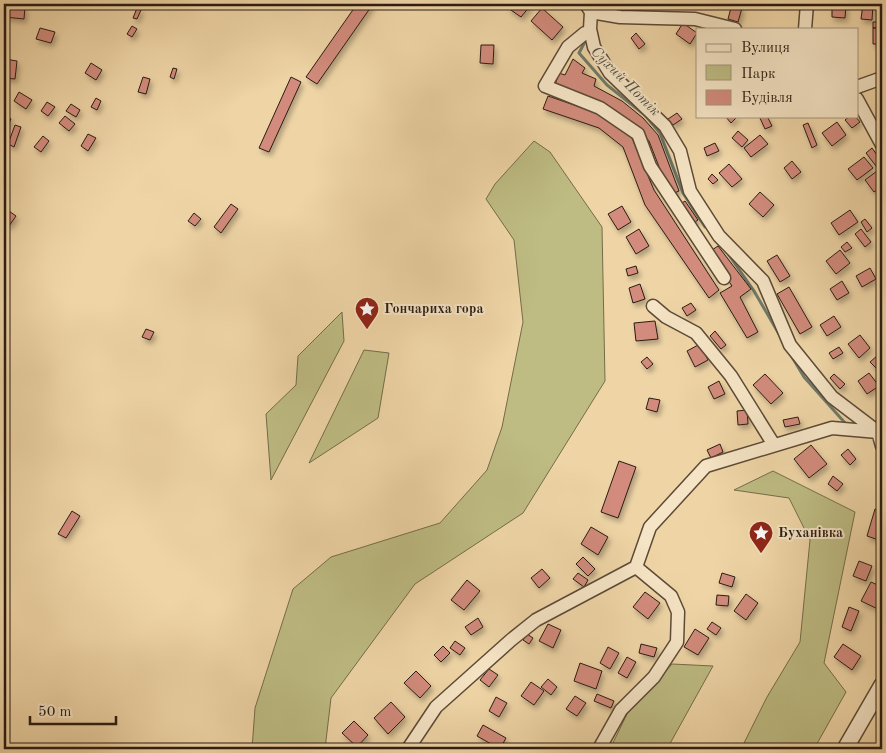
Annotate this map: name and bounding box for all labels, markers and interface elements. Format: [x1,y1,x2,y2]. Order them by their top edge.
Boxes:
legend [696,28,858,118]
text: Вулиця [741,41,790,56]
water label: Сухий Потік [587,44,663,120]
text: Парк [741,67,776,82]
text: Будівля [741,91,793,106]
place icon: Гончариха гора [354,296,380,330]
place label: Гончариха гора [384,302,484,316]
place icon: Буханівка [748,520,774,554]
place label: Буханівка [778,526,843,540]
scale bar [30,693,116,725]
text: 50 m [38,705,72,720]

